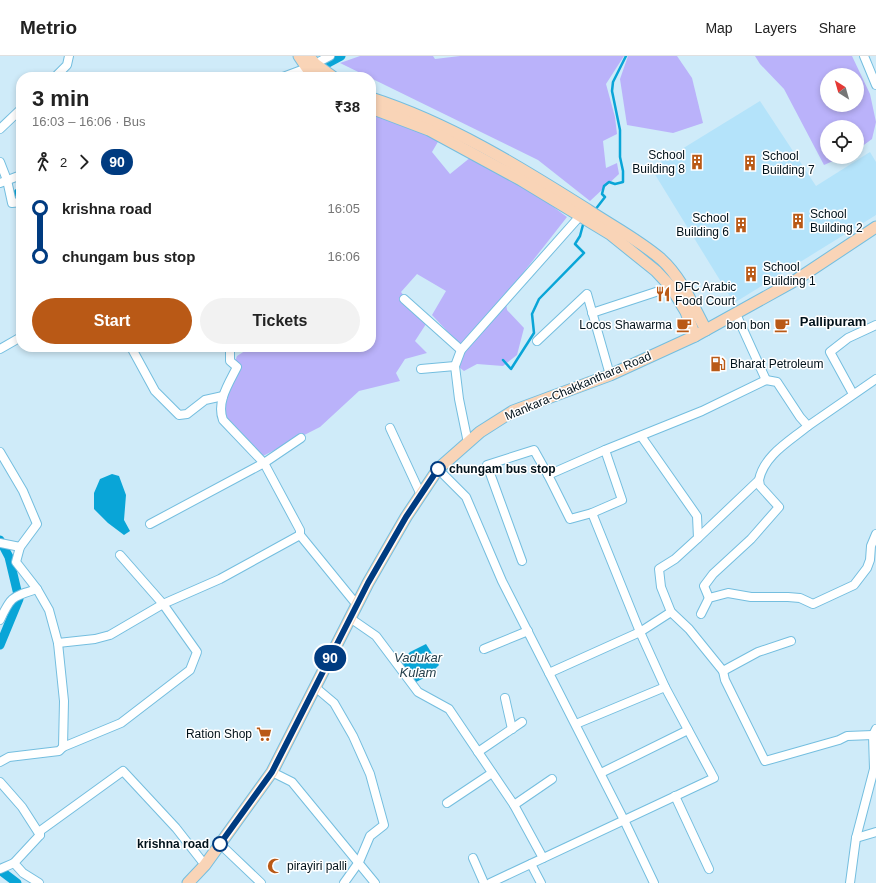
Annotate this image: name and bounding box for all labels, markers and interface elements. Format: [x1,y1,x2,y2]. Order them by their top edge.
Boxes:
text: Metrio [20,17,77,38]
text: Map [705,20,733,36]
text: Layers [755,20,797,36]
text: Share [819,20,856,36]
north arrow [820,68,864,112]
map controls [820,68,864,164]
text: 3 min [32,86,89,111]
text: ₹38 [335,98,360,115]
text: 16:03 – 16:06 · Bus [32,114,145,129]
button: locate [820,120,864,164]
place label: School Building 8 [632,148,685,176]
place label: School Building 7 [762,149,815,177]
icon: walk [32,151,54,173]
icon: forward [73,151,95,173]
building icon: School Building 8 [688,153,706,171]
text: 90 [109,154,125,170]
building icon: School Building 7 [741,154,759,172]
text: 2 [60,155,67,170]
text: krishna road [62,200,152,217]
text: 16:05 [327,201,360,216]
place label: School Building 2 [810,207,863,235]
place label: School Building 6 [676,211,729,239]
building icon: School Building 2 [789,212,807,230]
building icon: School Building 6 [732,216,750,234]
text: chungam bus stop [62,248,195,265]
text: 16:06 [327,249,360,264]
place label: School Building 1 [763,260,816,288]
building icon: School Building 1 [742,265,760,283]
place label: DFC Arabic Food Court [675,280,736,308]
restaurant icon: DFC Arabic Food Court [654,285,672,303]
button: Start [32,298,192,344]
button: Tickets [200,298,360,344]
district label: Pallipuram [800,314,866,329]
cafe icon: Locos Shawarma [675,316,693,334]
cafe icon: bon bon [773,316,791,334]
place label: Locos Shawarma [579,318,672,332]
place label: bon bon [727,318,770,332]
street label: Mankara-Chakkanthara Road [503,349,653,423]
fuel station icon: Bharat Petroleum [709,355,727,373]
place label: Bharat Petroleum [730,357,823,371]
marker: chungam bus stop [430,461,446,477]
place label: chungam bus stop [449,462,556,476]
line badge: 90 [312,645,348,671]
text: 90 [322,650,338,666]
water label: Vadukar Kulam [394,650,443,680]
supermarket icon: Ration Shop [255,725,273,743]
place label: Ration Shop [186,727,252,741]
marker: krishna road [212,836,228,852]
place label: krishna road [137,837,209,851]
mosque icon: pirayiri palli [266,857,284,875]
place label: pirayiri palli [287,859,347,873]

